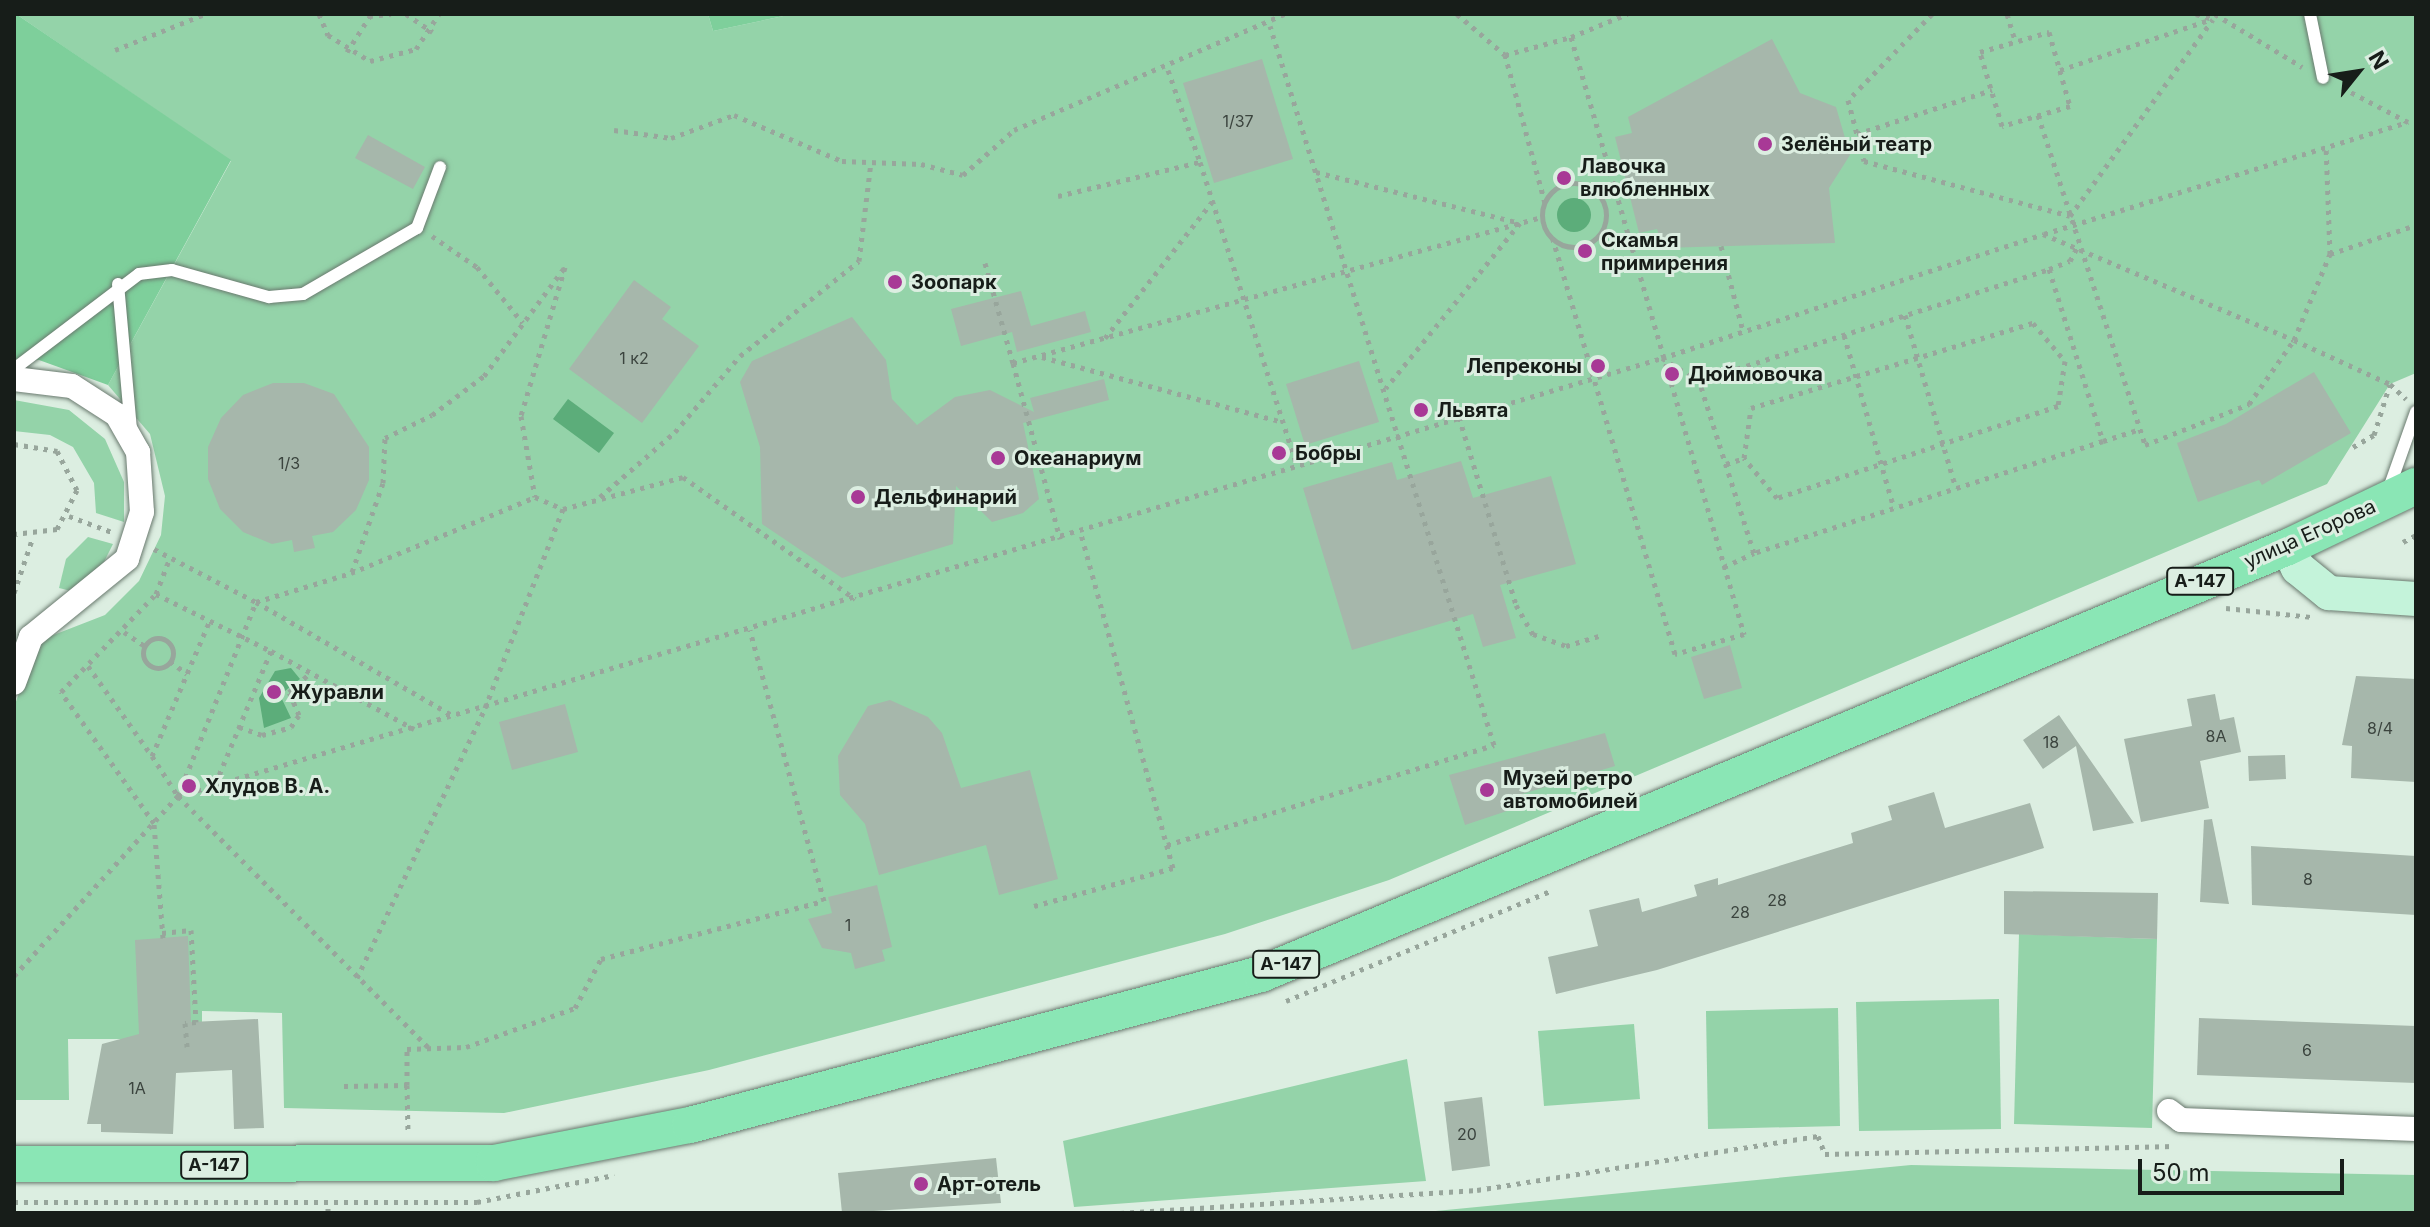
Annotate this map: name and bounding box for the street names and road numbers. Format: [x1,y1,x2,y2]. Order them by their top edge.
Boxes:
street label: улица Егорова [2240,494,2380,574]
road number: А-147 [2166,567,2234,595]
road number: А-147 [1252,950,1320,978]
road number: А-147 [180,1151,248,1179]

